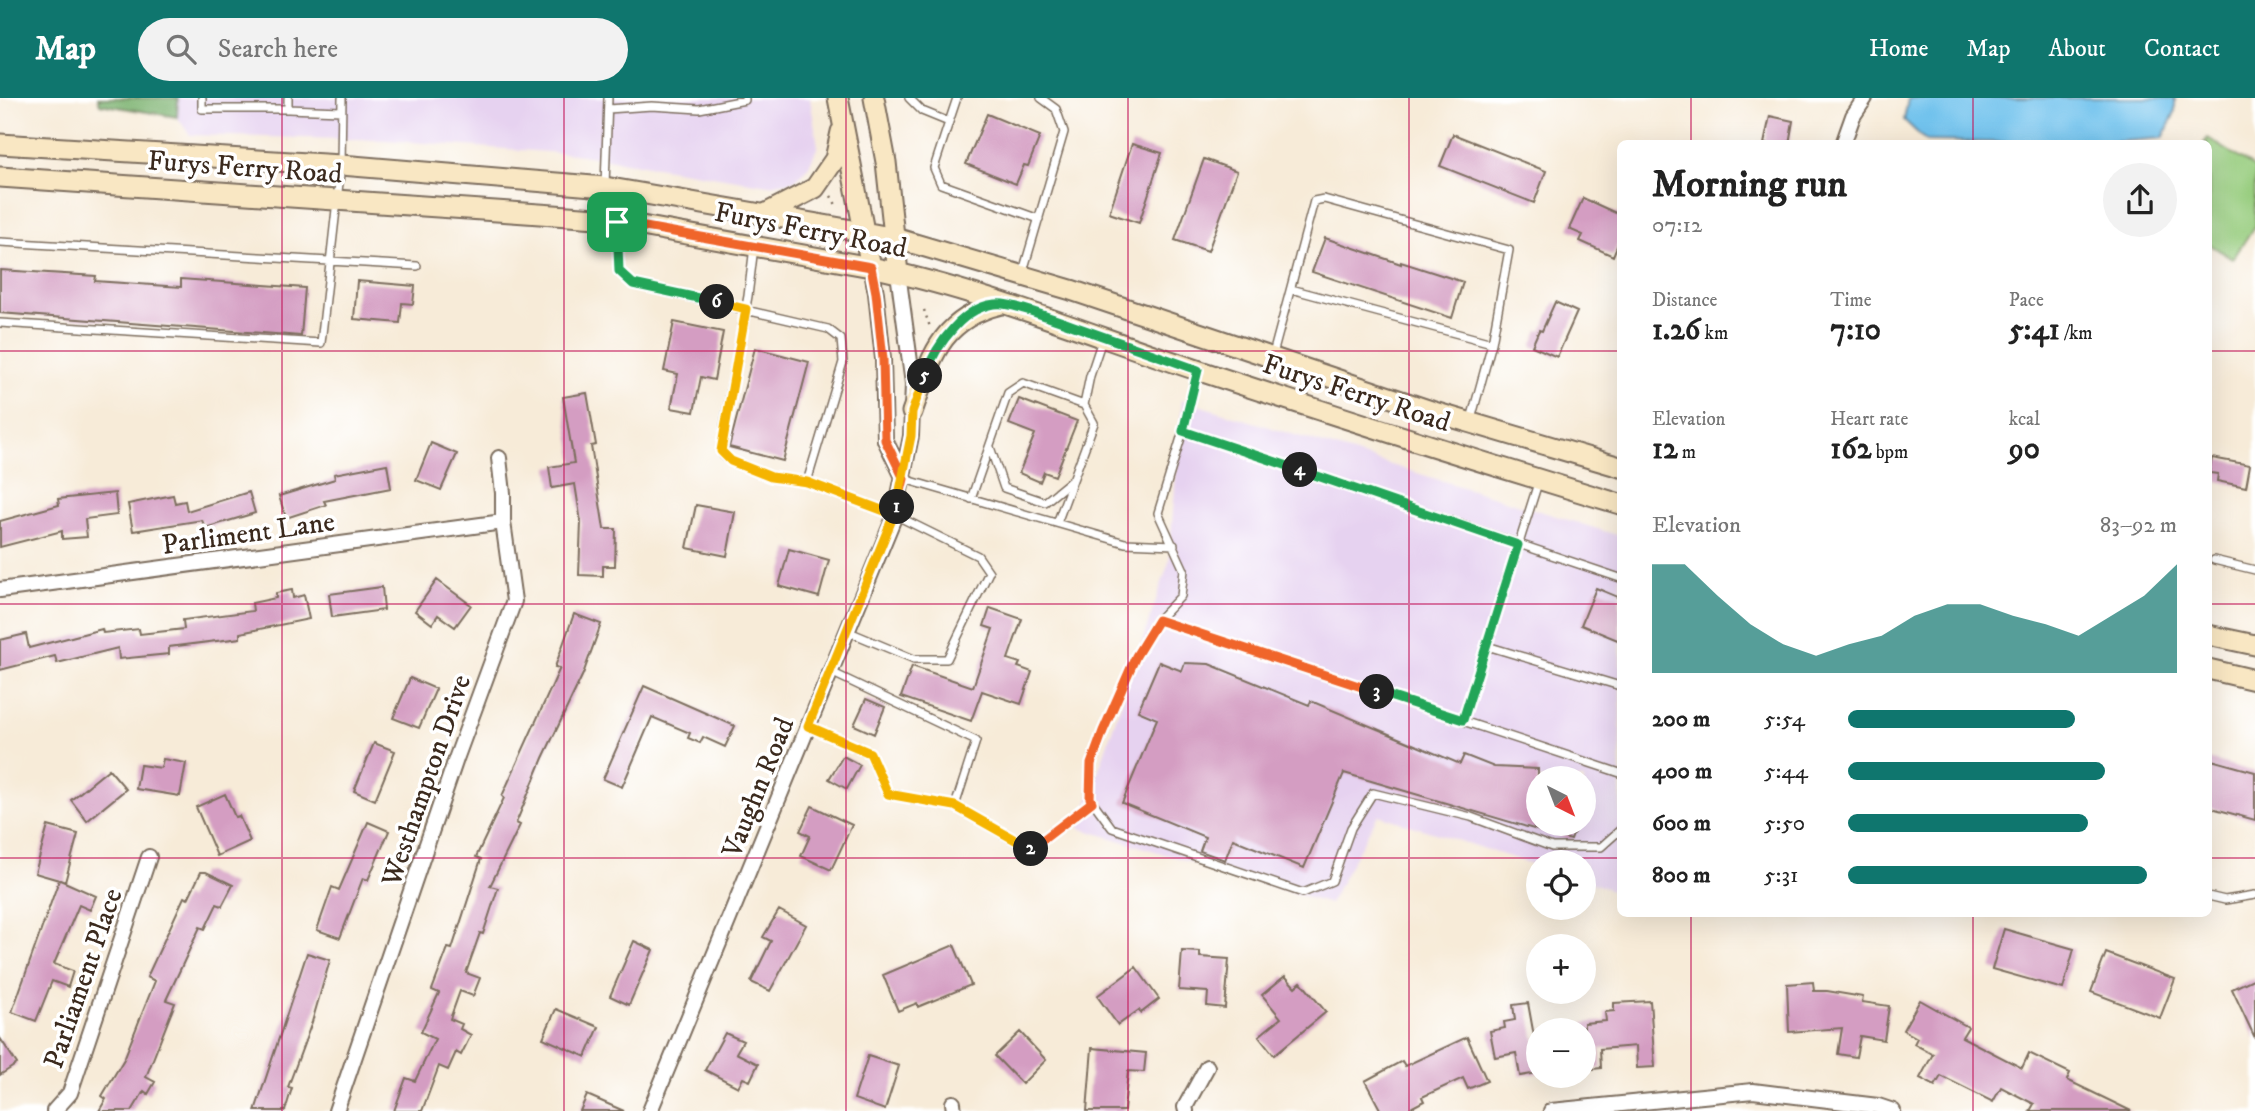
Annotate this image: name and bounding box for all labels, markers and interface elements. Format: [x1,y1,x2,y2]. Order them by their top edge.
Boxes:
search box [138,18,628,81]
text: Map [35,29,96,70]
icon: search [162,30,200,68]
text: Search here [218,33,338,66]
text: Home [1869,34,1928,64]
text: Map [1966,34,2011,64]
text: About [2049,34,2106,64]
text: Contact [2144,34,2220,64]
street label: Furys Ferry Road [146,143,343,192]
text: Morning run [1652,161,1847,209]
button: share [2103,163,2177,237]
pin [587,192,647,252]
street label: Furys Ferry Road [712,195,910,266]
icon: arrive [598,203,636,241]
text: 07:12 [1652,211,1702,240]
pin: 6 [700,284,734,320]
text: Distance [1652,289,1717,312]
text: Time [1830,289,1872,312]
text: Pace [2009,289,2044,312]
text: 6 [712,290,721,313]
text: 1.26 [1652,312,1700,349]
text: 7:10 [1830,312,1881,349]
text: 5:41 [2009,312,2060,349]
text: km [1700,322,1728,345]
text: /km [2060,322,2093,345]
street label: Furys Ferry Road [1258,347,1455,440]
pin: 5 [908,358,942,394]
text: 5 [920,364,929,387]
text: Elevation [1652,408,1726,431]
text: Heart rate [1830,408,1908,431]
text: kcal [2009,408,2040,431]
text: 12 [1652,431,1678,468]
text: 162 [1830,431,1872,468]
text: 90 [2009,431,2040,468]
text: m [1678,441,1696,464]
text: bpm [1872,441,1908,464]
pin: 4 [1282,452,1318,488]
text: 4 [1294,458,1305,481]
pin: 1 [880,490,914,524]
text: 1 [893,495,900,518]
street label: Parliment Lane [160,504,337,563]
text: Elevation [1652,511,1741,540]
text: 83–92 m [2100,511,2177,540]
street label: Westhampton Drive [373,670,479,892]
pin: 3 [1360,674,1394,710]
text: 3 [1373,680,1380,703]
text: 200 m [1652,705,1710,734]
text: 5:54 [1764,705,1805,734]
street label: Vaughn Road [714,712,802,864]
text: 400 m [1652,757,1712,786]
text: 5:44 [1764,757,1808,786]
north arrow [1526,766,1596,836]
map controls [1526,766,1596,1088]
text: 600 m [1652,809,1711,838]
text: 5:50 [1764,809,1805,838]
pin: 2 [1014,832,1048,866]
text: 2 [1026,837,1035,860]
button: locate [1526,850,1596,920]
text: 800 m [1652,861,1710,890]
text: 5:31 [1764,861,1798,890]
street label: Parliament Place [36,884,131,1073]
button: + [1526,934,1596,1004]
button: − [1526,1018,1596,1088]

